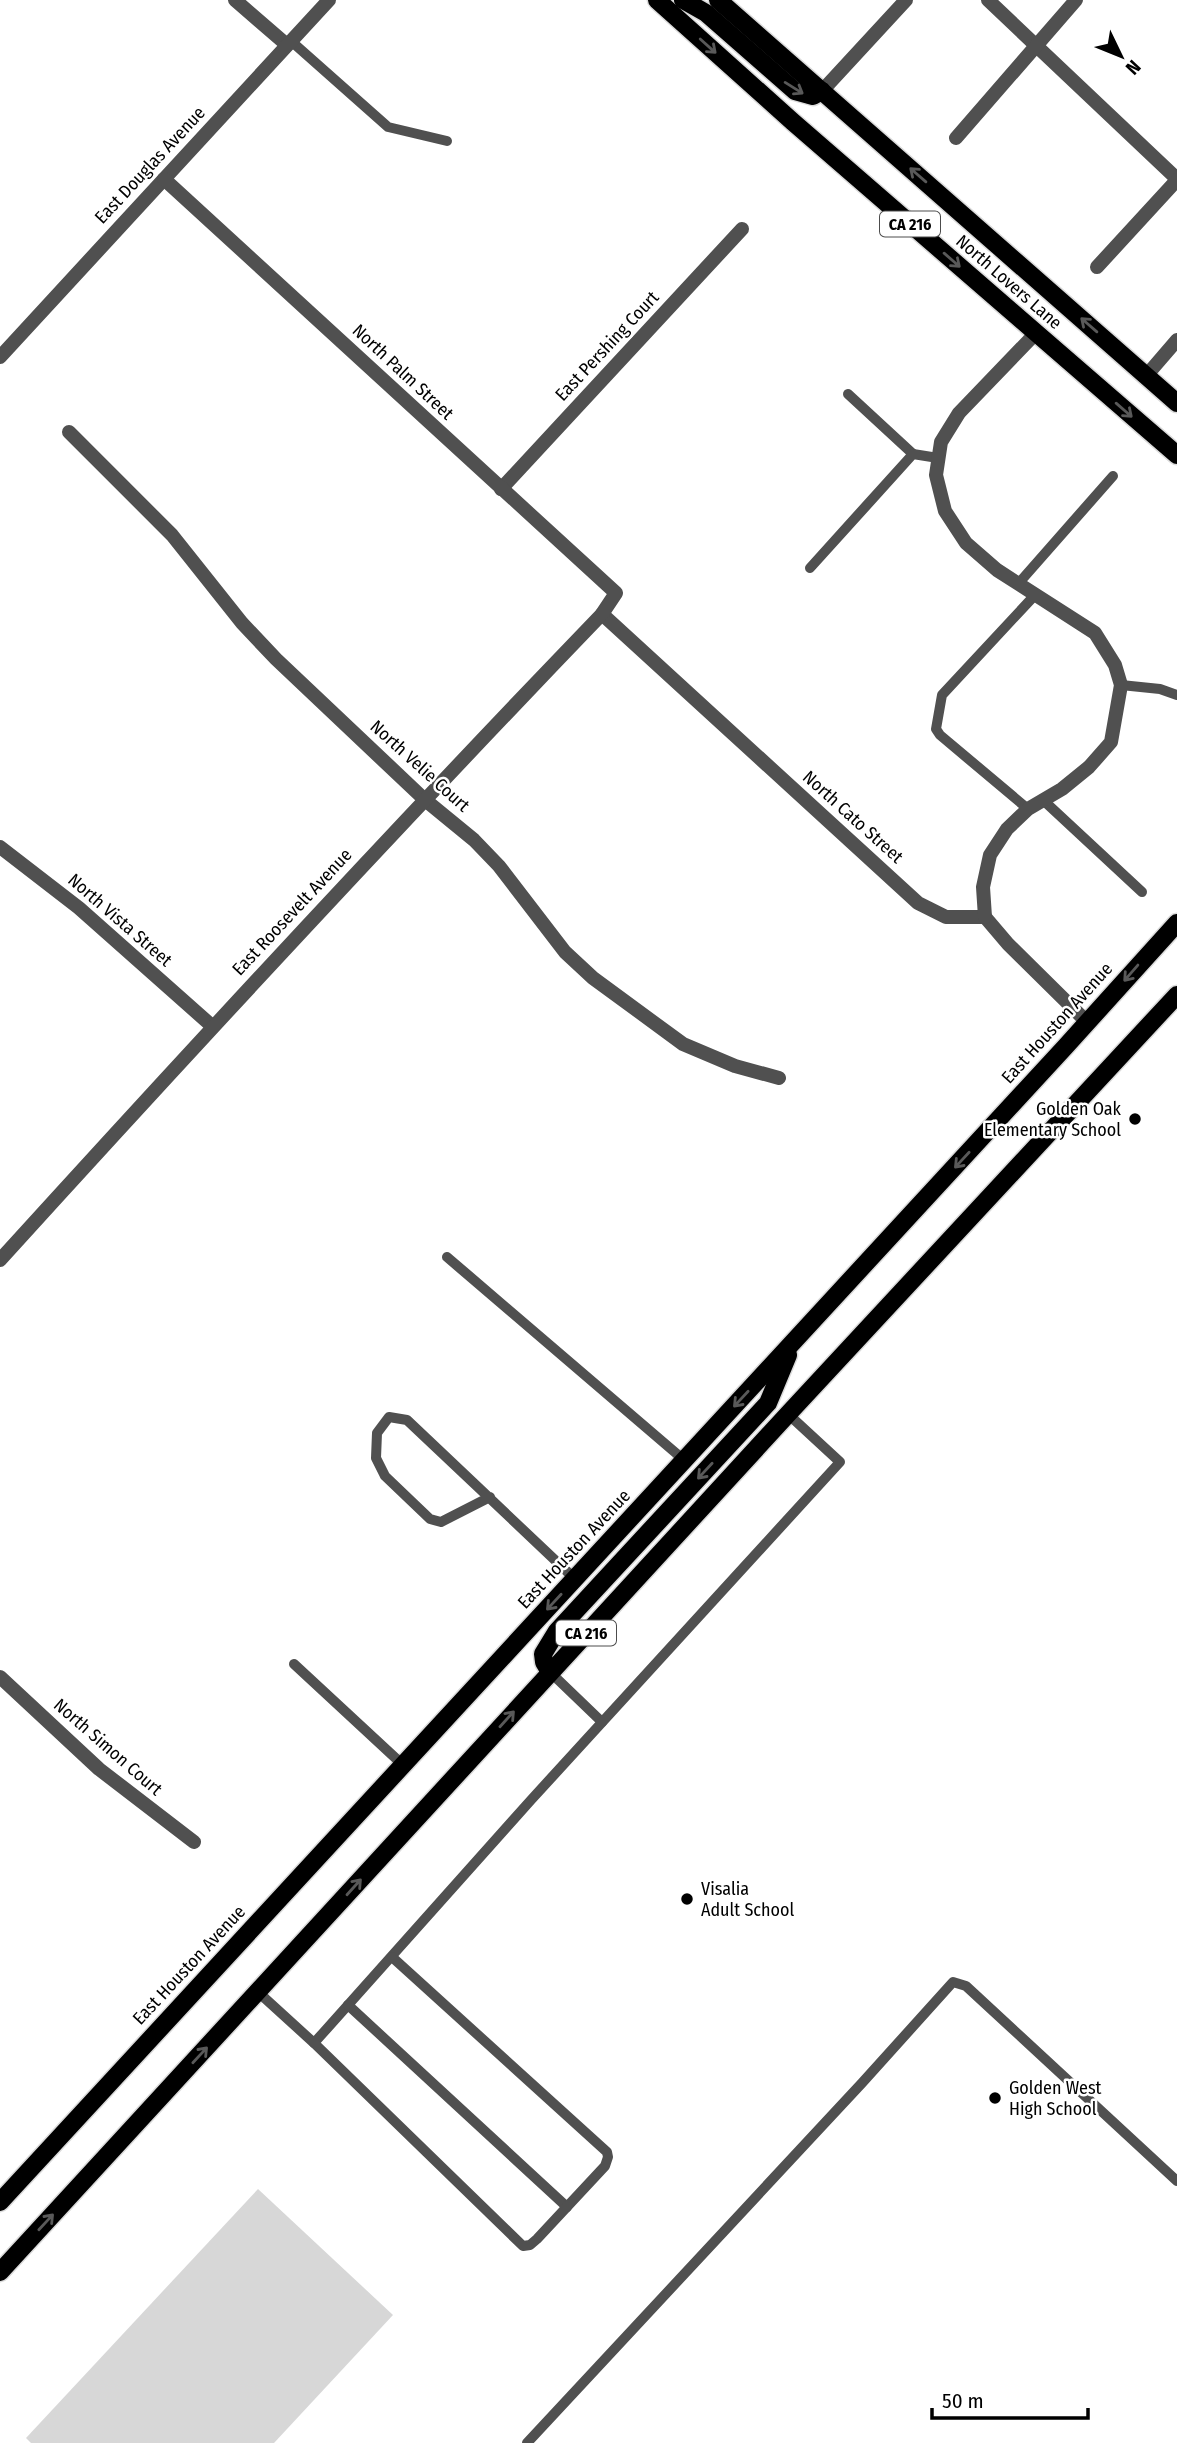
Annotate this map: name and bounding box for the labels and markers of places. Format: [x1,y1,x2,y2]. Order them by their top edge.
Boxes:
place label: Golden Oak Elementary School [984,1098,1122,1141]
marker: Golden Oak Elementary School [1127,1111,1143,1127]
place label: Visalia Adult School [701,1878,794,1921]
marker: Visalia Adult School [679,1891,695,1907]
place label: Golden West High School [1009,2077,1102,2120]
marker: Golden West High School [987,2090,1003,2106]

